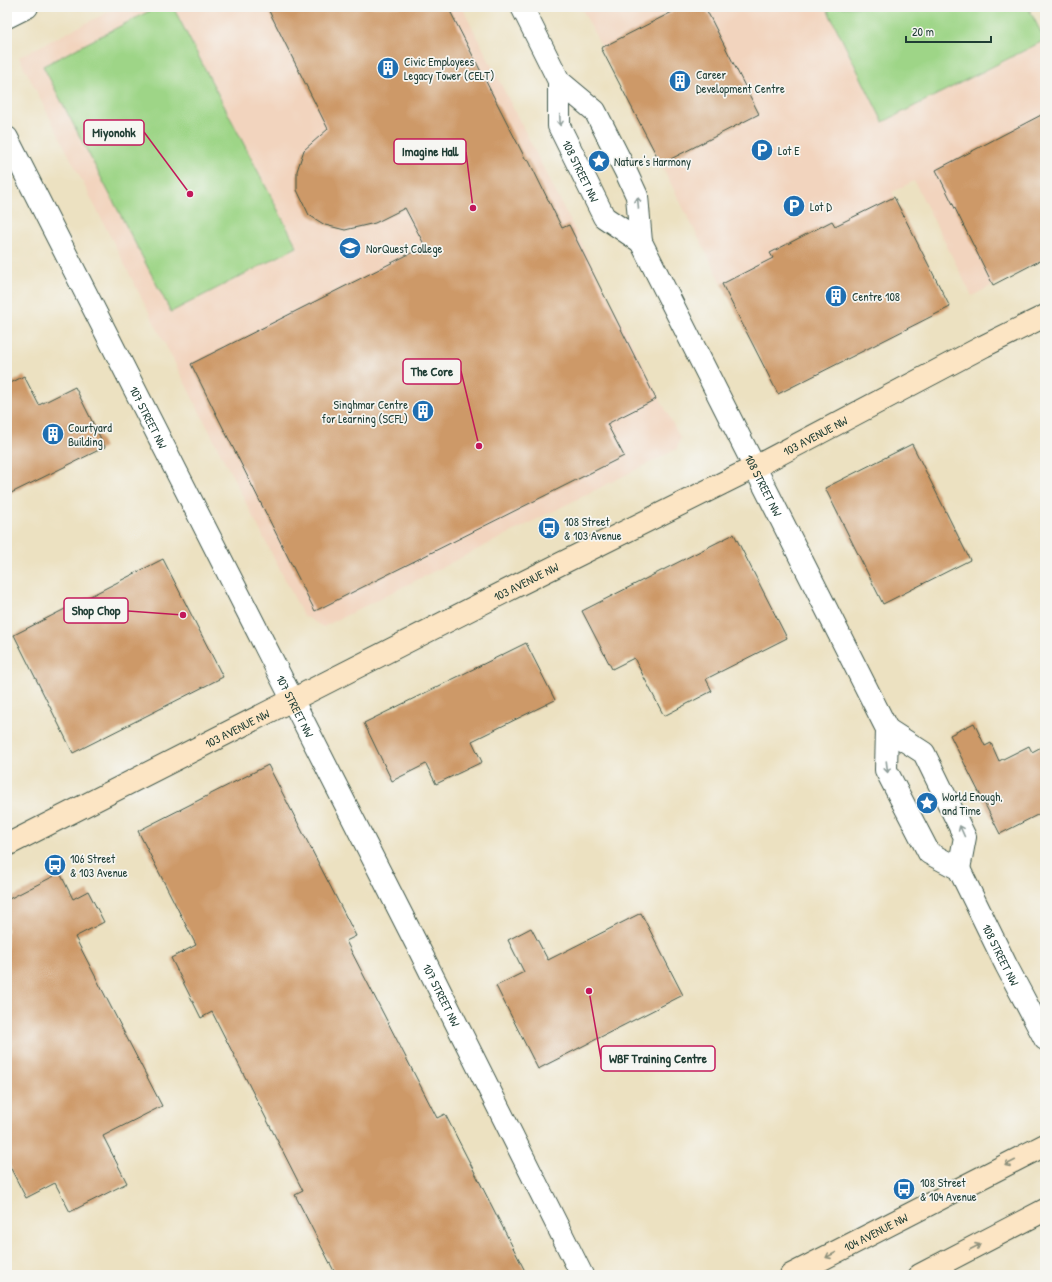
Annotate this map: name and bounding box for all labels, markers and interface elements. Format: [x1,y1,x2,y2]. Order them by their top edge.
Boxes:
scale bar [906,18,991,44]
text: 20 m [912,23,934,40]
place label: Civic Employees Legacy Tower (CELT) [404,53,494,84]
building icon: Civic Employees Legacy Tower (CELT) [375,55,401,81]
place label: Career Development Centre [696,66,785,97]
building icon: Career Development Centre [667,68,693,94]
one-way arrow [556,113,563,126]
callout: Miyonohk [84,120,144,145]
text: Miyonohk [92,123,136,142]
street label: 108 STREET NW [559,137,604,205]
parking icon: Lot E [749,137,775,163]
callout: Imagine Hall [394,139,466,164]
text: Imagine Hall [402,142,459,161]
place label: Lot E [778,142,800,159]
place icon: Nature's Harmony [586,148,612,174]
place label: Nature's Harmony [614,153,691,170]
parking icon: Lot D [781,193,807,219]
one-way arrow [634,197,642,210]
place label: Lot D [810,198,832,215]
school or university icon: NorQuest College [337,235,363,261]
place label: NorQuest College [366,240,442,257]
building icon: Centre 108 [823,283,849,309]
place label: Centre 108 [852,288,900,305]
callout: The Core [403,359,461,384]
text: The Core [410,362,454,380]
street label: 107 STREET NW [126,383,172,452]
place label: Singhmar Centre for Learning (SCFL) [322,396,408,427]
building icon: Singhmar Centre for Learning (SCFL) [410,398,436,424]
street label: 103 AVENUE NW [780,411,851,459]
place label: Courtyard Building [68,419,112,450]
building icon: Courtyard Building [40,421,66,447]
street label: 108 STREET NW [741,451,787,519]
place label: 108 Street & 103 Avenue [564,513,622,544]
bus stop icon: 108 Street & 103 Avenue [536,515,562,541]
street label: 103 AVENUE NW [490,558,562,605]
callout: Shop Chop [64,598,128,623]
text: Shop Chop [72,601,121,620]
street label: 107 STREET NW [273,672,319,741]
street label: 103 AVENUE NW [202,704,273,752]
one-way arrow [883,761,891,774]
place label: World Enough, and Time [942,788,1003,819]
place icon: World Enough, and Time [914,790,940,816]
one-way arrow [958,826,966,838]
place label: 106 Street & 103 Avenue [70,850,128,881]
bus stop icon: 106 Street & 103 Avenue [42,852,68,878]
street label: 108 STREET NW [979,921,1024,989]
street label: 107 STREET NW [419,961,465,1030]
callout: WBF Training Centre [601,1046,715,1071]
text: WBF Training Centre [609,1049,708,1068]
one-way arrow [1004,1160,1016,1167]
place label: 108 Street & 104 Avenue [920,1174,977,1205]
bus stop icon: 108 Street & 104 Avenue [891,1176,917,1202]
street label: 104 AVENUE NW [841,1208,911,1255]
one-way arrow [968,1243,980,1250]
one-way arrow [825,1252,837,1259]

